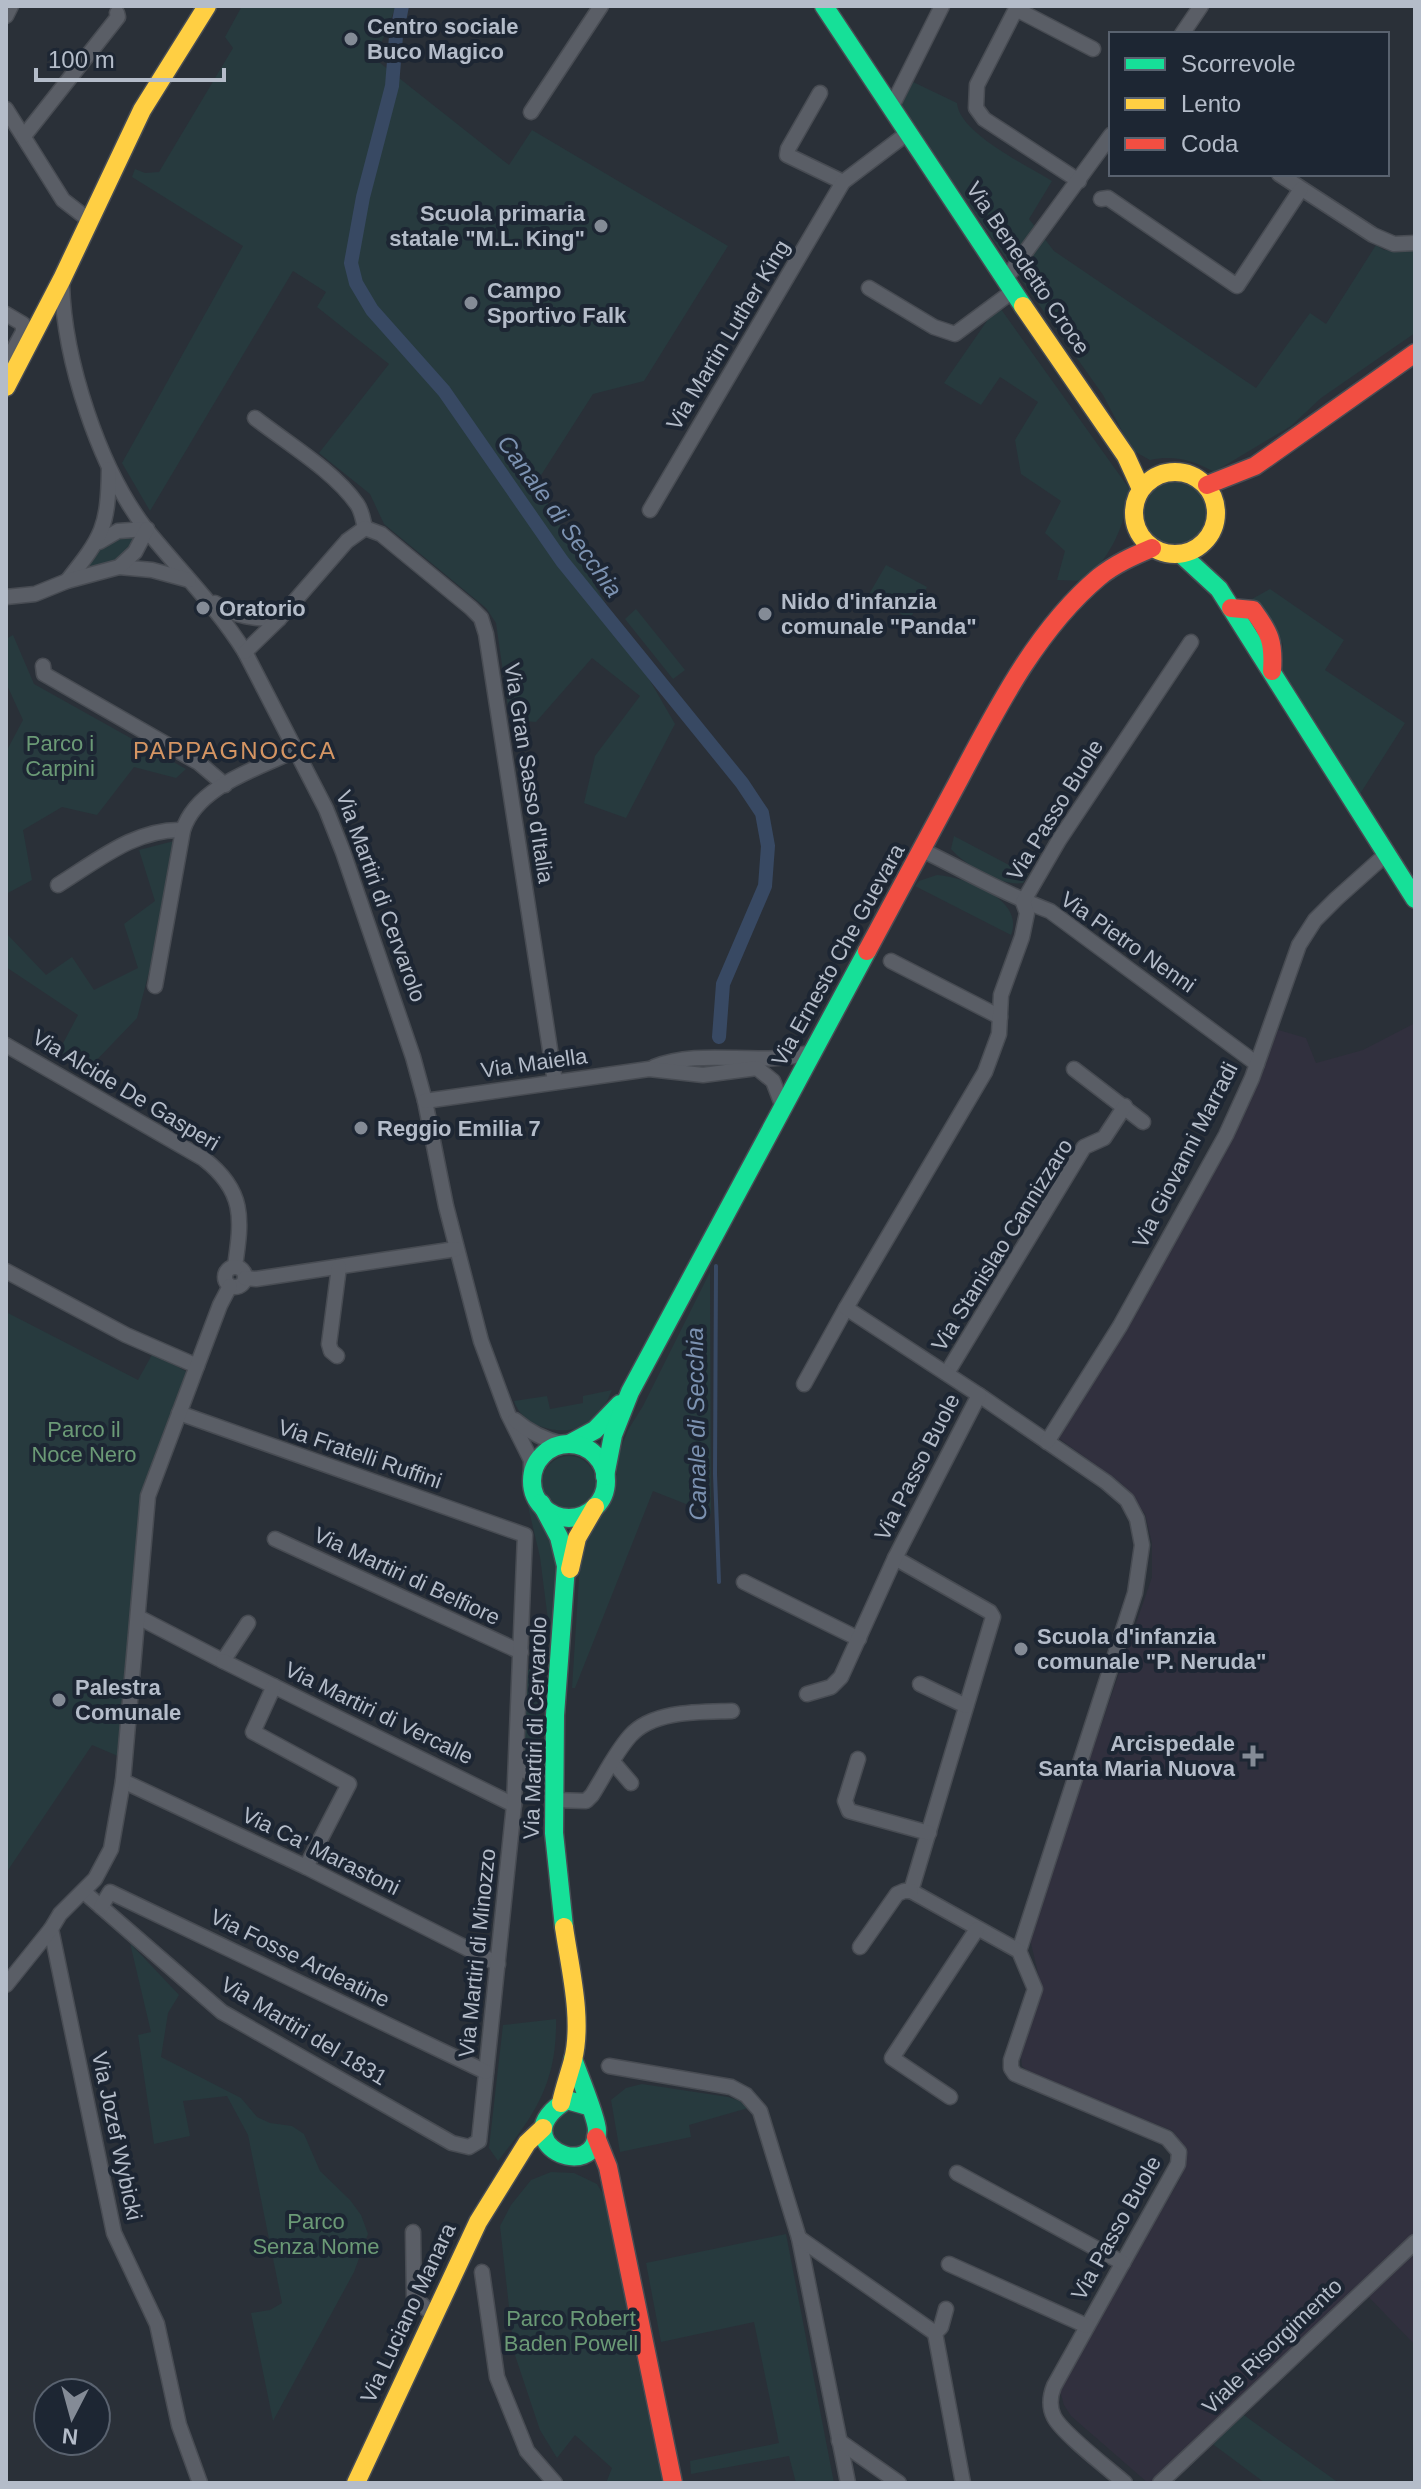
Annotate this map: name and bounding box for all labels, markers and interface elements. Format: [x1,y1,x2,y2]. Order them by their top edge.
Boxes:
place label: Centro sociale Buco Magico [367,14,519,64]
marker: Centro sociale Buco Magico [342,30,360,48]
scale bar [36,32,224,82]
legend [1109,32,1389,176]
text: 100 m [48,46,115,73]
text: Scorrevole [1181,50,1296,77]
text: Lento [1181,90,1241,117]
text: Coda [1181,130,1239,157]
street label: Via Benedetto Croce [961,177,1095,359]
place label: Scuola primaria statale "M.L. King" [389,201,586,251]
marker: Scuola primaria statale "M.L. King" [592,217,610,235]
street label: Via Martin Luther King [661,235,795,435]
place label: Campo Sportivo Falk [487,278,627,328]
marker: Campo Sportivo Falk [462,294,480,312]
water label: Canale di Secchia [492,430,628,602]
place label: Nido d'infanzia comunale "Panda" [781,589,977,639]
place label: Oratorio [219,596,306,621]
marker: Oratorio [194,599,212,617]
marker: Nido d'infanzia comunale "Panda" [756,605,774,623]
street label: Via Gran Sasso d'Italia [499,661,559,886]
park label: Parco i Carpini [25,731,95,781]
street label: Via Passo Buole [1002,735,1108,885]
district label: PAPPAGNOCCA [133,737,337,764]
street label: Via Martiri di Cervarolo [331,787,431,1005]
street label: Via Ernesto Che Guevara [766,839,910,1071]
street label: Via Pietro Nenni [1056,886,1200,998]
street label: Via Alcide De Gasperi [28,1024,224,1156]
street label: Via Maiella [479,1043,590,1083]
street label: Via Giovanni Marradi [1127,1058,1243,1252]
place label: Reggio Emilia 7 [377,1116,541,1141]
marker: Reggio Emilia 7 [352,1119,370,1137]
street label: Via Stanislao Cannizzaro [926,1134,1078,1356]
water label: Canale di Secchia [681,1327,711,1521]
street label: Via Passo Buole [869,1390,965,1544]
street label: Via Fratelli Ruffini [275,1414,445,1494]
park label: Parco il Noce Nero [31,1417,137,1467]
street label: Via Martiri di Belfiore [310,1522,504,1630]
street label: Via Martiri di Cervarolo [519,1616,551,1840]
place label: Scuola d'infanzia comunale "P. Neruda" [1037,1624,1267,1674]
marker: Scuola d'infanzia comunale "P. Neruda" [1012,1640,1030,1658]
street label: Via Martiri di Vercalle [281,1657,477,1769]
place label: Palestra Comunale [75,1675,181,1725]
marker: Palestra Comunale [50,1691,68,1709]
place label: Arcispedale Santa Maria Nuova [1038,1731,1236,1781]
marker: Arcispedale Santa Maria Nuova [1242,1745,1264,1767]
street label: Via Ca' Marastoni [238,1802,404,1900]
street label: Via Martiri di Minozzo [454,1847,500,2059]
street label: Via Fosse Ardeatine [206,1904,394,2012]
street label: Via Martiri del 1831 [216,1972,392,2090]
street label: Via Jozef Wybicki [87,2049,147,2223]
street label: Via Passo Buole [1066,2152,1166,2304]
park label: Parco Senza Nome [252,2209,380,2259]
street label: Via Luciano Manara [355,2219,461,2407]
street label: Viale Risorgimento [1197,2273,1347,2419]
park label: Parco Robert Baden Powell [504,2306,638,2356]
north arrow [32,2377,112,2457]
text: N [61,2423,79,2450]

